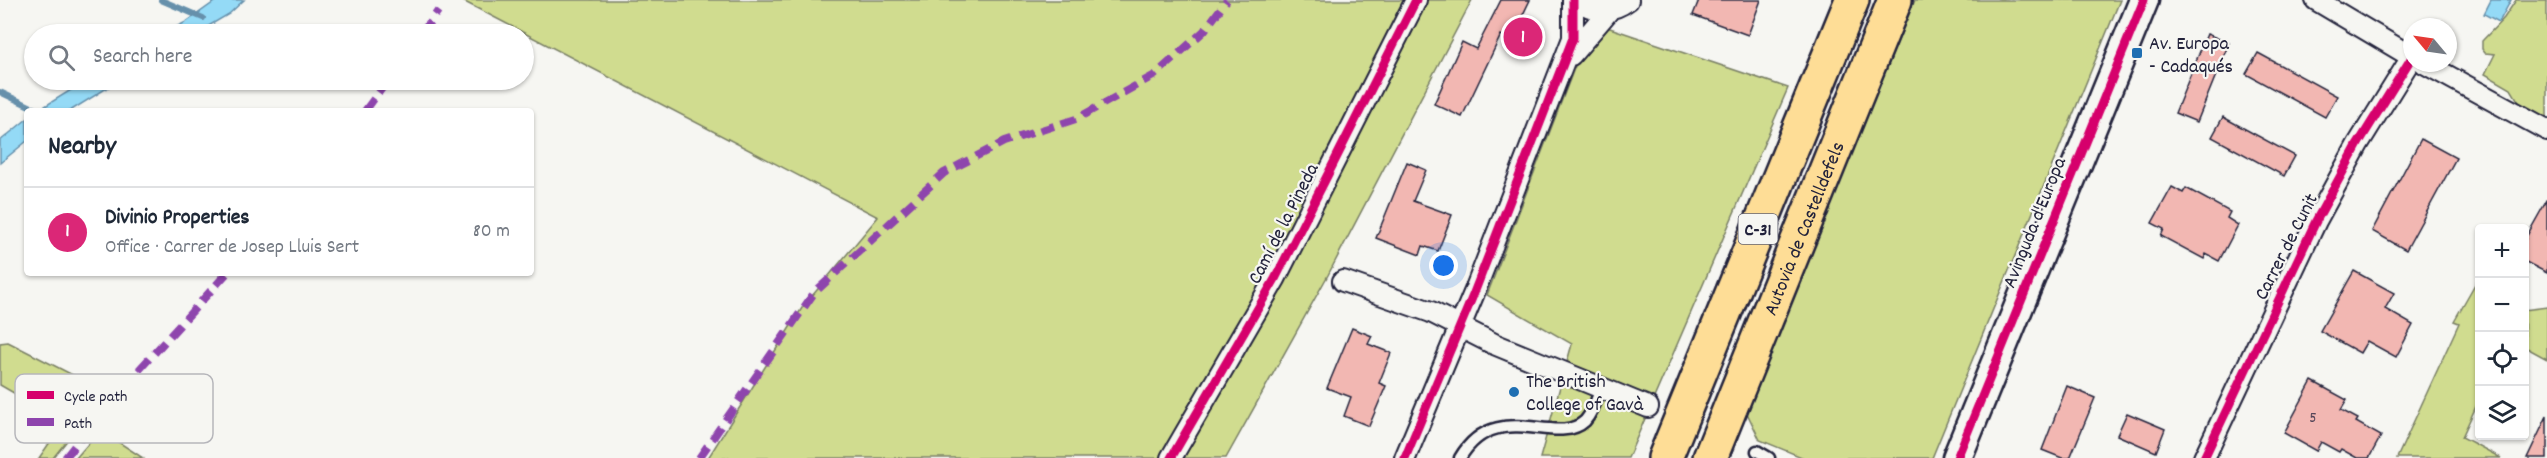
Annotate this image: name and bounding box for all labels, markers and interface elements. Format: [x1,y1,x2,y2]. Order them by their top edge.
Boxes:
pin: 1 [1504,15,1543,60]
north arrow [2403,18,2457,72]
search box [24,24,534,90]
place label: Av. Europa - Cadaqués [2149,31,2233,82]
icon: search [45,41,78,74]
text: Search here [93,42,192,73]
marker: Av. Europa - Cadaqués [2130,46,2144,60]
text: Nearby [48,129,116,166]
street label: Autovia de Castelldefels [1758,138,1853,320]
street label: Avinguda d'Europa [1997,153,2075,293]
street label: Camí de la Pineda [1242,159,1327,290]
street label: Carrer de Cunit [2249,189,2327,306]
text: Divinio Properties [105,203,250,234]
road number: C-31 [1738,214,1778,244]
text: 1 [65,218,70,246]
text: 80 m [473,218,510,246]
map controls [2475,224,2529,440]
button: + [2475,224,2529,278]
text: Office · Carrer de Josep Lluis Sert [105,234,359,262]
your location [1429,251,1458,280]
button: − [2475,278,2529,332]
button: locate [2475,332,2529,386]
place label: The British College of Gavà [1526,369,1644,420]
legend [15,374,213,443]
marker: The British College of Gavà [1507,385,1521,399]
text: Cycle path [64,386,127,409]
button: layers [2475,386,2529,440]
house number: 5 [2309,407,2317,430]
text: Path [64,413,92,436]

